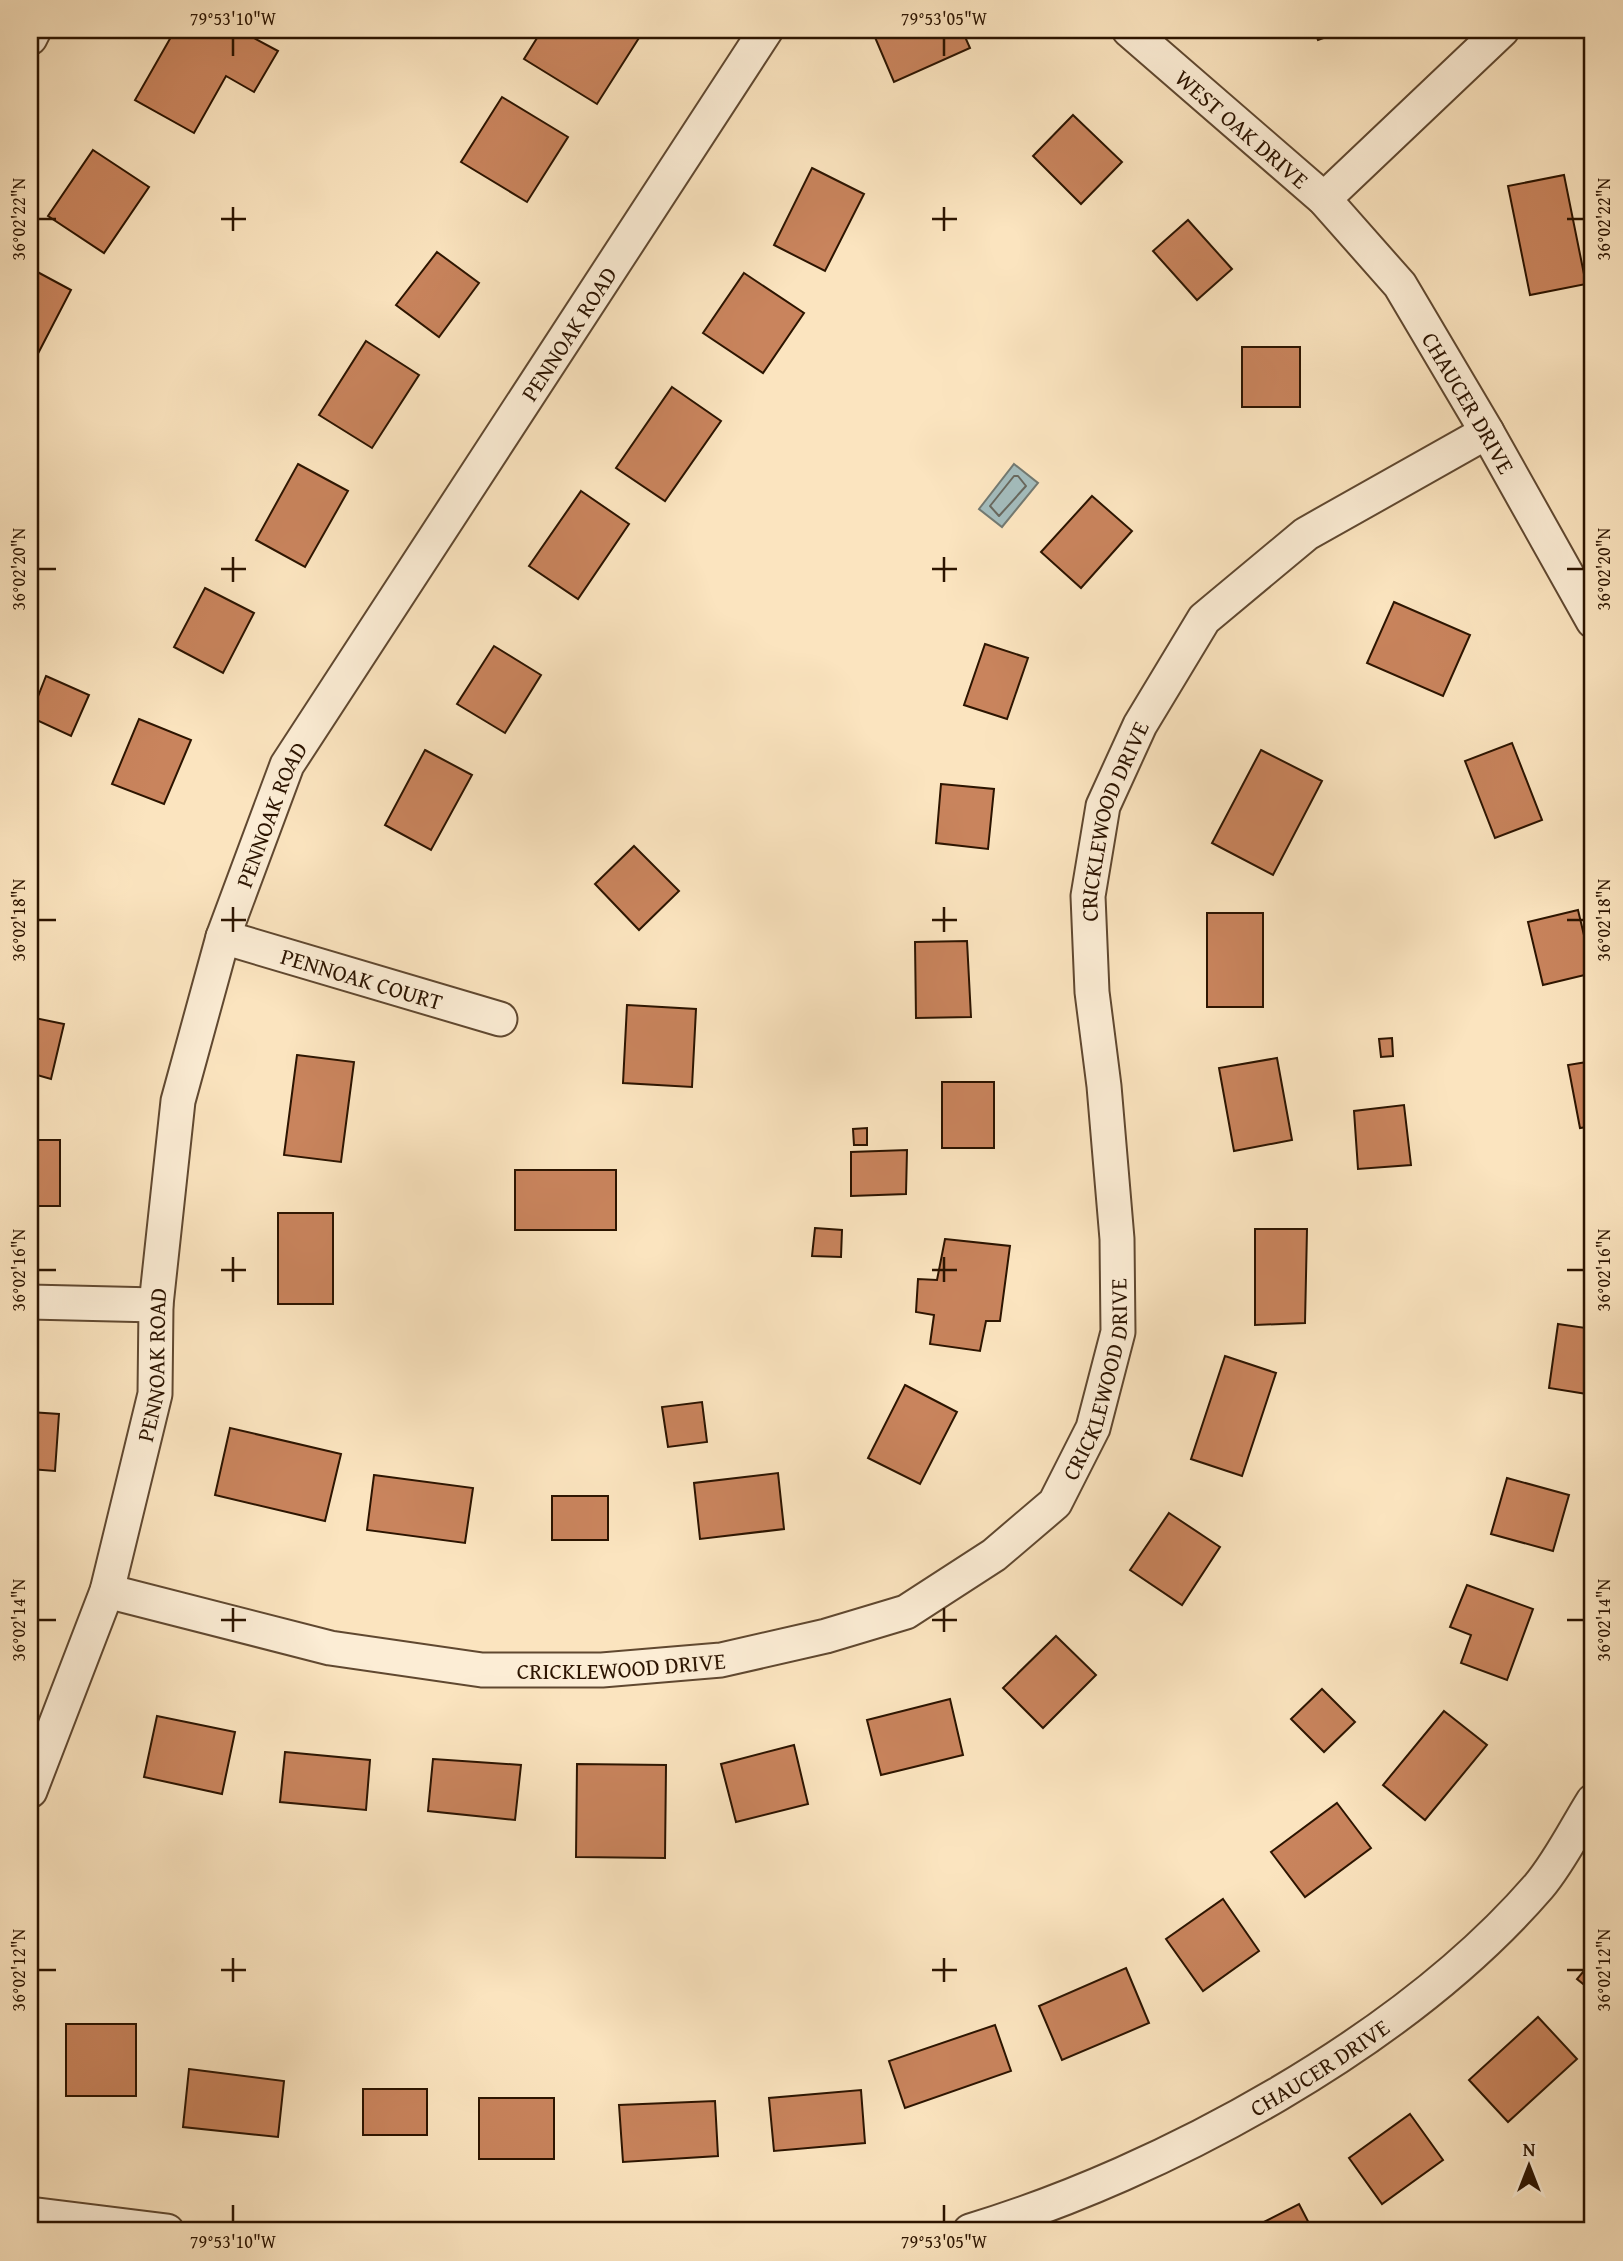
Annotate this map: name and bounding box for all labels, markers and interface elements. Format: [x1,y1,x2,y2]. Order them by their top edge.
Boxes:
text: 79°53'10"W [190,5,277,32]
text: 79°53'05"W [901,5,988,32]
street label: WEST OAK DRIVE [1168,61,1316,196]
text: 36°02'22"N [5,177,32,260]
text: 36°02'22"N [1590,177,1617,260]
street label: PENNOAK ROAD [512,260,624,407]
street label: CHAUCER DRIVE [1415,325,1523,479]
text: 36°02'20"N [5,527,32,610]
text: 36°02'20"N [1590,527,1617,610]
street label: CRICKLEWOOD DRIVE [1071,715,1156,922]
street label: PENNOAK ROAD [227,735,315,892]
text: 36°02'18"N [5,878,32,961]
text: 36°02'18"N [1590,878,1617,961]
street label: PENNOAK COURT [277,939,447,1018]
text: 36°02'16"N [5,1228,32,1311]
text: 36°02'16"N [1590,1228,1617,1311]
street label: CRICKLEWOOD DRIVE [1053,1278,1136,1485]
street label: PENNOAK ROAD [128,1286,174,1445]
text: 36°02'14"N [5,1578,32,1661]
text: 36°02'14"N [1590,1578,1617,1661]
street label: CRICKLEWOOD DRIVE [517,1643,727,1687]
text: 36°02'12"N [5,1928,32,2011]
text: 36°02'12"N [1590,1928,1617,2011]
street label: CHAUCER DRIVE [1243,2010,1396,2124]
north arrow [1494,2132,1564,2202]
text: N [1523,2135,1536,2163]
text: 79°53'10"W [190,2228,277,2255]
text: 79°53'05"W [901,2228,988,2255]

